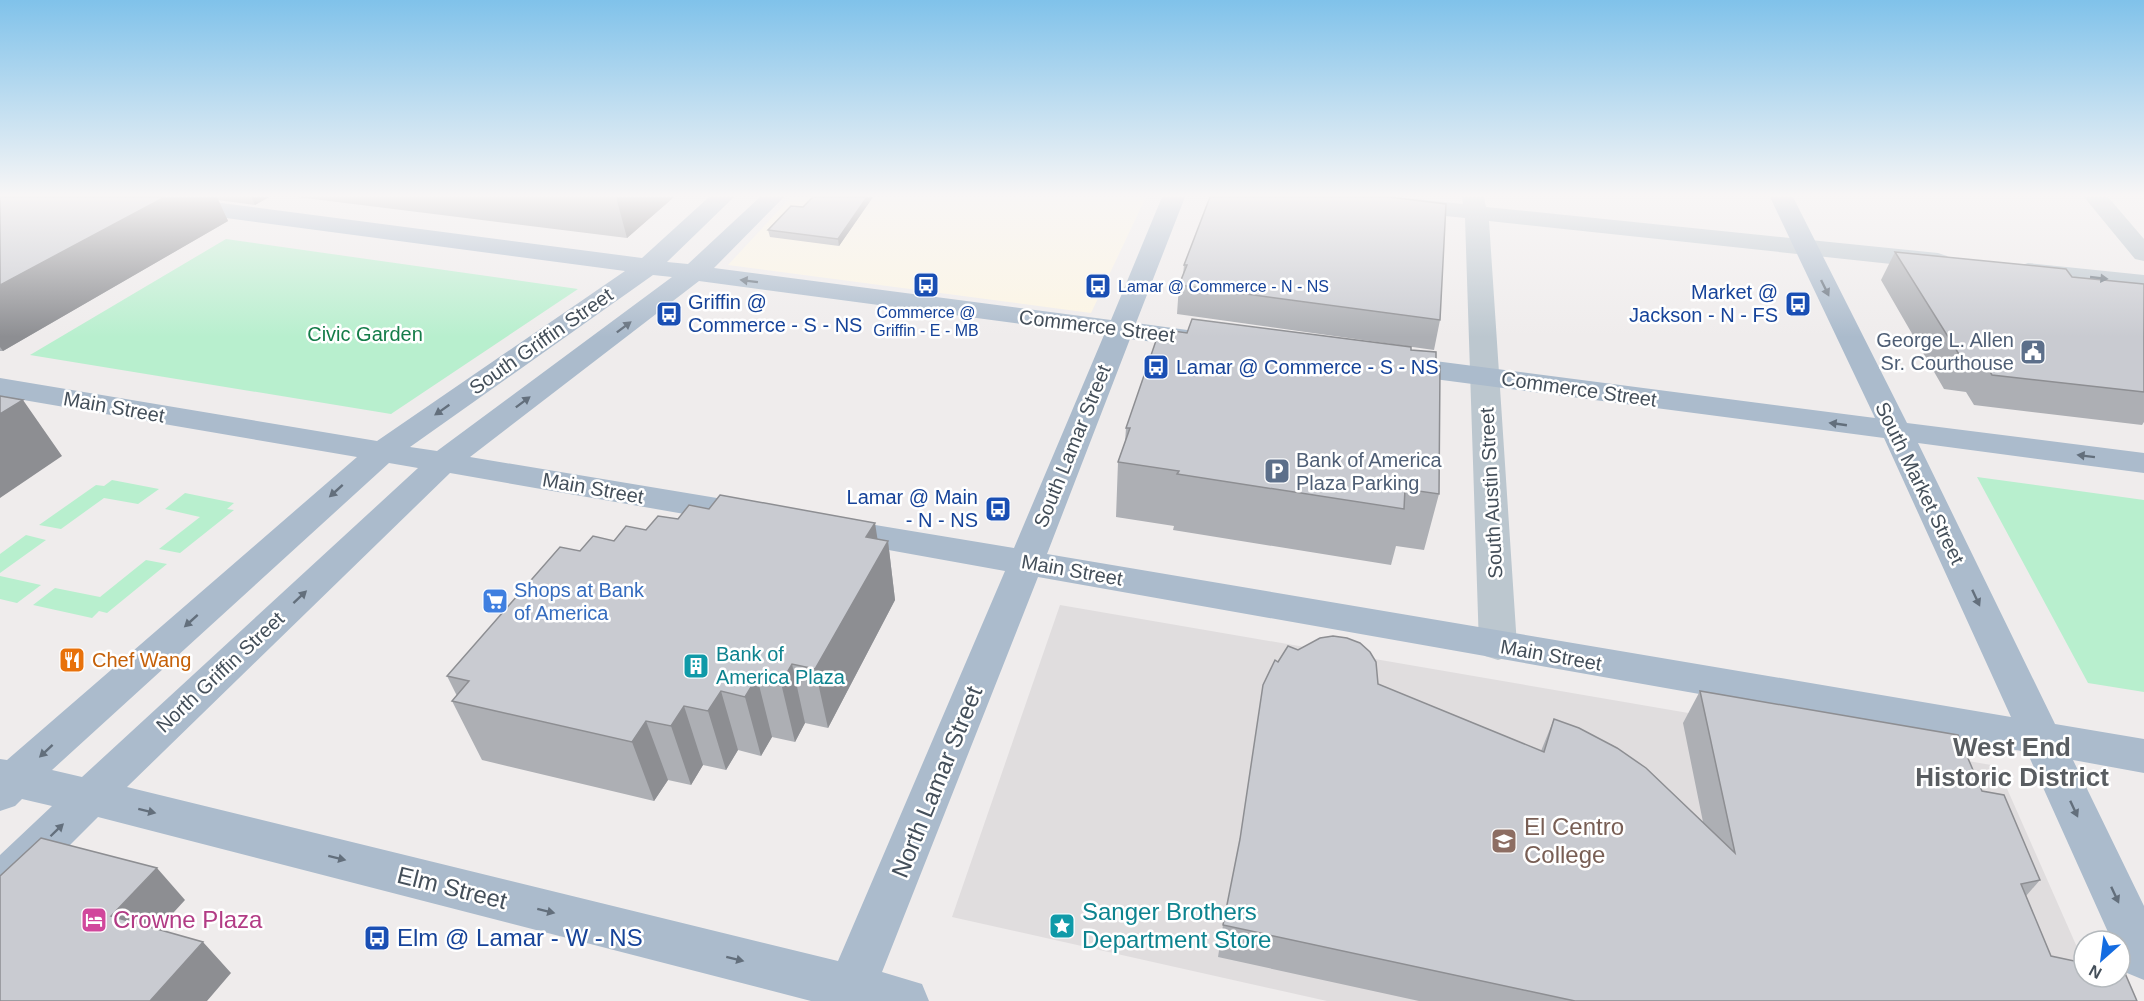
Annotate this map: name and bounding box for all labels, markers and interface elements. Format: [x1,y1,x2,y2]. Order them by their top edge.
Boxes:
bus stop icon: Commerce @ Griffin - E - MB [911,270,941,300]
bus stop icon: Lamar @ Commerce - N - NS [1083,271,1113,301]
one-way arrow [2089,274,2108,283]
one-way arrow [740,276,759,285]
place label: Lamar @ Commerce - N - NS [1118,278,1329,295]
one-way arrow [1820,279,1829,296]
place label: Market @ Jackson - N - FS [1629,281,1778,326]
street label: South Griffin Street [465,283,617,399]
bus stop icon: Market @ Jackson - N - FS [1783,289,1813,319]
place label: Griffin @ Commerce - S - NS [688,291,862,336]
bus stop icon: Griffin @ Commerce - S - NS [654,299,684,329]
place label: Commerce @ Griffin - E - MB [873,304,979,339]
street label: Commerce Street [1018,306,1177,347]
one-way arrow [616,321,631,333]
park label: Civic Garden [307,323,423,345]
place label: George L. Allen Sr. Courthouse [1876,329,2014,374]
public building icon: George L. Allen Sr. Courthouse [2018,337,2048,367]
bus stop icon: Lamar @ Commerce - S - NS [1141,352,1171,382]
place label: Lamar @ Commerce - S - NS [1176,356,1439,378]
street label: South Lamar Street [1029,361,1115,531]
street label: Commerce Street [1500,367,1659,411]
street label: Main Street [62,387,167,427]
one-way arrow [515,397,530,409]
street label: South Market Street [1871,398,1969,568]
one-way arrow [435,404,451,416]
street label: South Austin Street [1476,406,1506,579]
one-way arrow [1829,419,1848,428]
place label: Bank of America Plaza Parking [1296,449,1443,494]
one-way arrow [2076,451,2095,460]
parking icon: Bank of America Plaza Parking [1262,456,1292,486]
street label: Main Street [541,468,646,508]
one-way arrow [329,484,344,498]
place label: Lamar @ Main - N - NS [847,486,978,531]
bus stop icon: Lamar @ Main - N - NS [983,494,1013,524]
street label: Main Street [1020,550,1125,590]
place label: Shops at Bank of America [514,579,645,624]
supermarket icon: Shops at Bank of America [480,586,510,616]
one-way arrow [292,590,307,604]
one-way arrow [1971,590,1980,607]
street label: North Griffin Street [152,607,289,737]
one-way arrow [184,614,199,627]
street label: Main Street [1499,635,1604,675]
place label: Bank of America Plaza [716,643,846,688]
restaurant icon: Chef Wang [57,645,87,675]
place label: Chef Wang [92,649,191,671]
building icon: Bank of America Plaza [681,651,711,681]
street label: North Lamar Street [886,682,987,881]
district label: West End Historic District [1915,732,2109,792]
one-way arrow [38,744,53,758]
one-way arrow [2070,800,2079,817]
one-way arrow [138,806,157,816]
place label: El Centro College [1524,813,1624,868]
one-way arrow [50,823,64,837]
school or university icon: El Centro College [1489,826,1519,856]
one-way arrow [327,854,346,864]
street label: Elm Street [395,861,510,914]
one-way arrow [2110,886,2119,903]
place label: Sanger Brothers Department Store [1082,898,1271,953]
hotel icon: Crowne Plaza [79,905,109,935]
place label: Crowne Plaza [113,906,263,933]
one-way arrow [537,907,555,917]
place icon: Sanger Brothers Department Store [1047,911,1077,941]
bus stop icon: Elm @ Lamar - W - NS [362,923,392,953]
place label: Elm @ Lamar - W - NS [397,924,643,951]
north arrow [2072,929,2132,989]
one-way arrow [726,954,744,964]
text: N [2086,962,2104,982]

